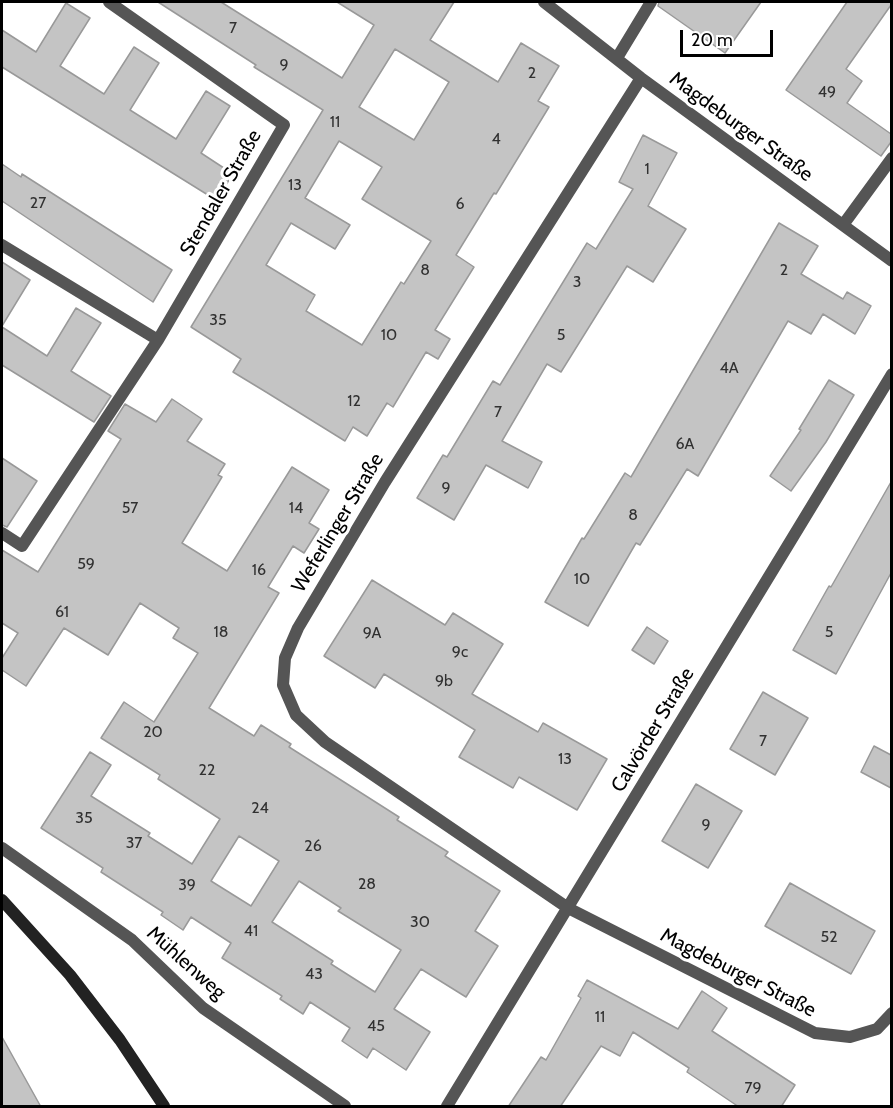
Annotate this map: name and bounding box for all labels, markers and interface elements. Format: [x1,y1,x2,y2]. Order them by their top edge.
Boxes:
house number: 7 [229,18,237,38]
scale bar [683,18,776,56]
text: 20 m [691,29,733,51]
house number: 9 [279,55,289,75]
house number: 2 [528,63,536,83]
street label: Magdeburger Straße [665,67,817,187]
house number: 49 [818,82,836,102]
house number: 11 [330,112,340,132]
street label: Stendaler Straße [175,126,267,260]
house number: 4 [491,129,501,149]
house number: 1 [644,159,650,179]
house number: 13 [288,175,302,195]
house number: 27 [30,193,46,213]
house number: 6 [455,194,465,214]
house number: 8 [420,260,430,280]
house number: 2 [780,260,788,280]
house number: 3 [573,272,581,292]
house number: 35 [209,310,227,330]
house number: 10 [381,325,397,345]
house number: 5 [557,325,565,345]
house number: 4A [719,358,739,378]
house number: 12 [347,391,361,411]
house number: 7 [494,402,502,422]
house number: 6A [676,434,694,454]
street label: Weferlinger Straße [287,449,389,597]
house number: 9 [441,478,451,498]
house number: 57 [122,498,138,518]
house number: 14 [289,498,303,518]
house number: 8 [628,505,638,525]
house number: 59 [77,554,95,574]
house number: 16 [252,560,266,580]
house number: 10 [574,569,590,589]
house number: 61 [55,602,69,622]
house number: 18 [214,622,228,642]
house number: 5 [825,622,833,642]
house number: 9A [363,623,381,643]
house number: 9c [452,642,468,662]
street label: Calvörder Straße [606,663,700,797]
house number: 9b [435,671,453,691]
house number: 20 [143,722,163,742]
house number: 7 [759,731,767,751]
house number: 13 [558,749,572,769]
house number: 22 [199,760,215,780]
house number: 24 [251,798,269,818]
house number: 35 [75,808,93,828]
house number: 9 [701,815,711,835]
house number: 37 [126,833,142,853]
house number: 26 [304,836,322,856]
house number: 28 [358,874,376,894]
house number: 39 [178,875,196,895]
house number: 30 [410,912,430,932]
street label: Mühlenweg [142,921,230,1005]
house number: 41 [244,921,258,941]
street label: Magdeburger Straße [656,923,820,1023]
house number: 52 [820,927,838,947]
house number: 43 [305,964,323,984]
house number: 11 [595,1007,605,1027]
house number: 45 [367,1016,385,1036]
house number: 79 [744,1078,762,1098]

